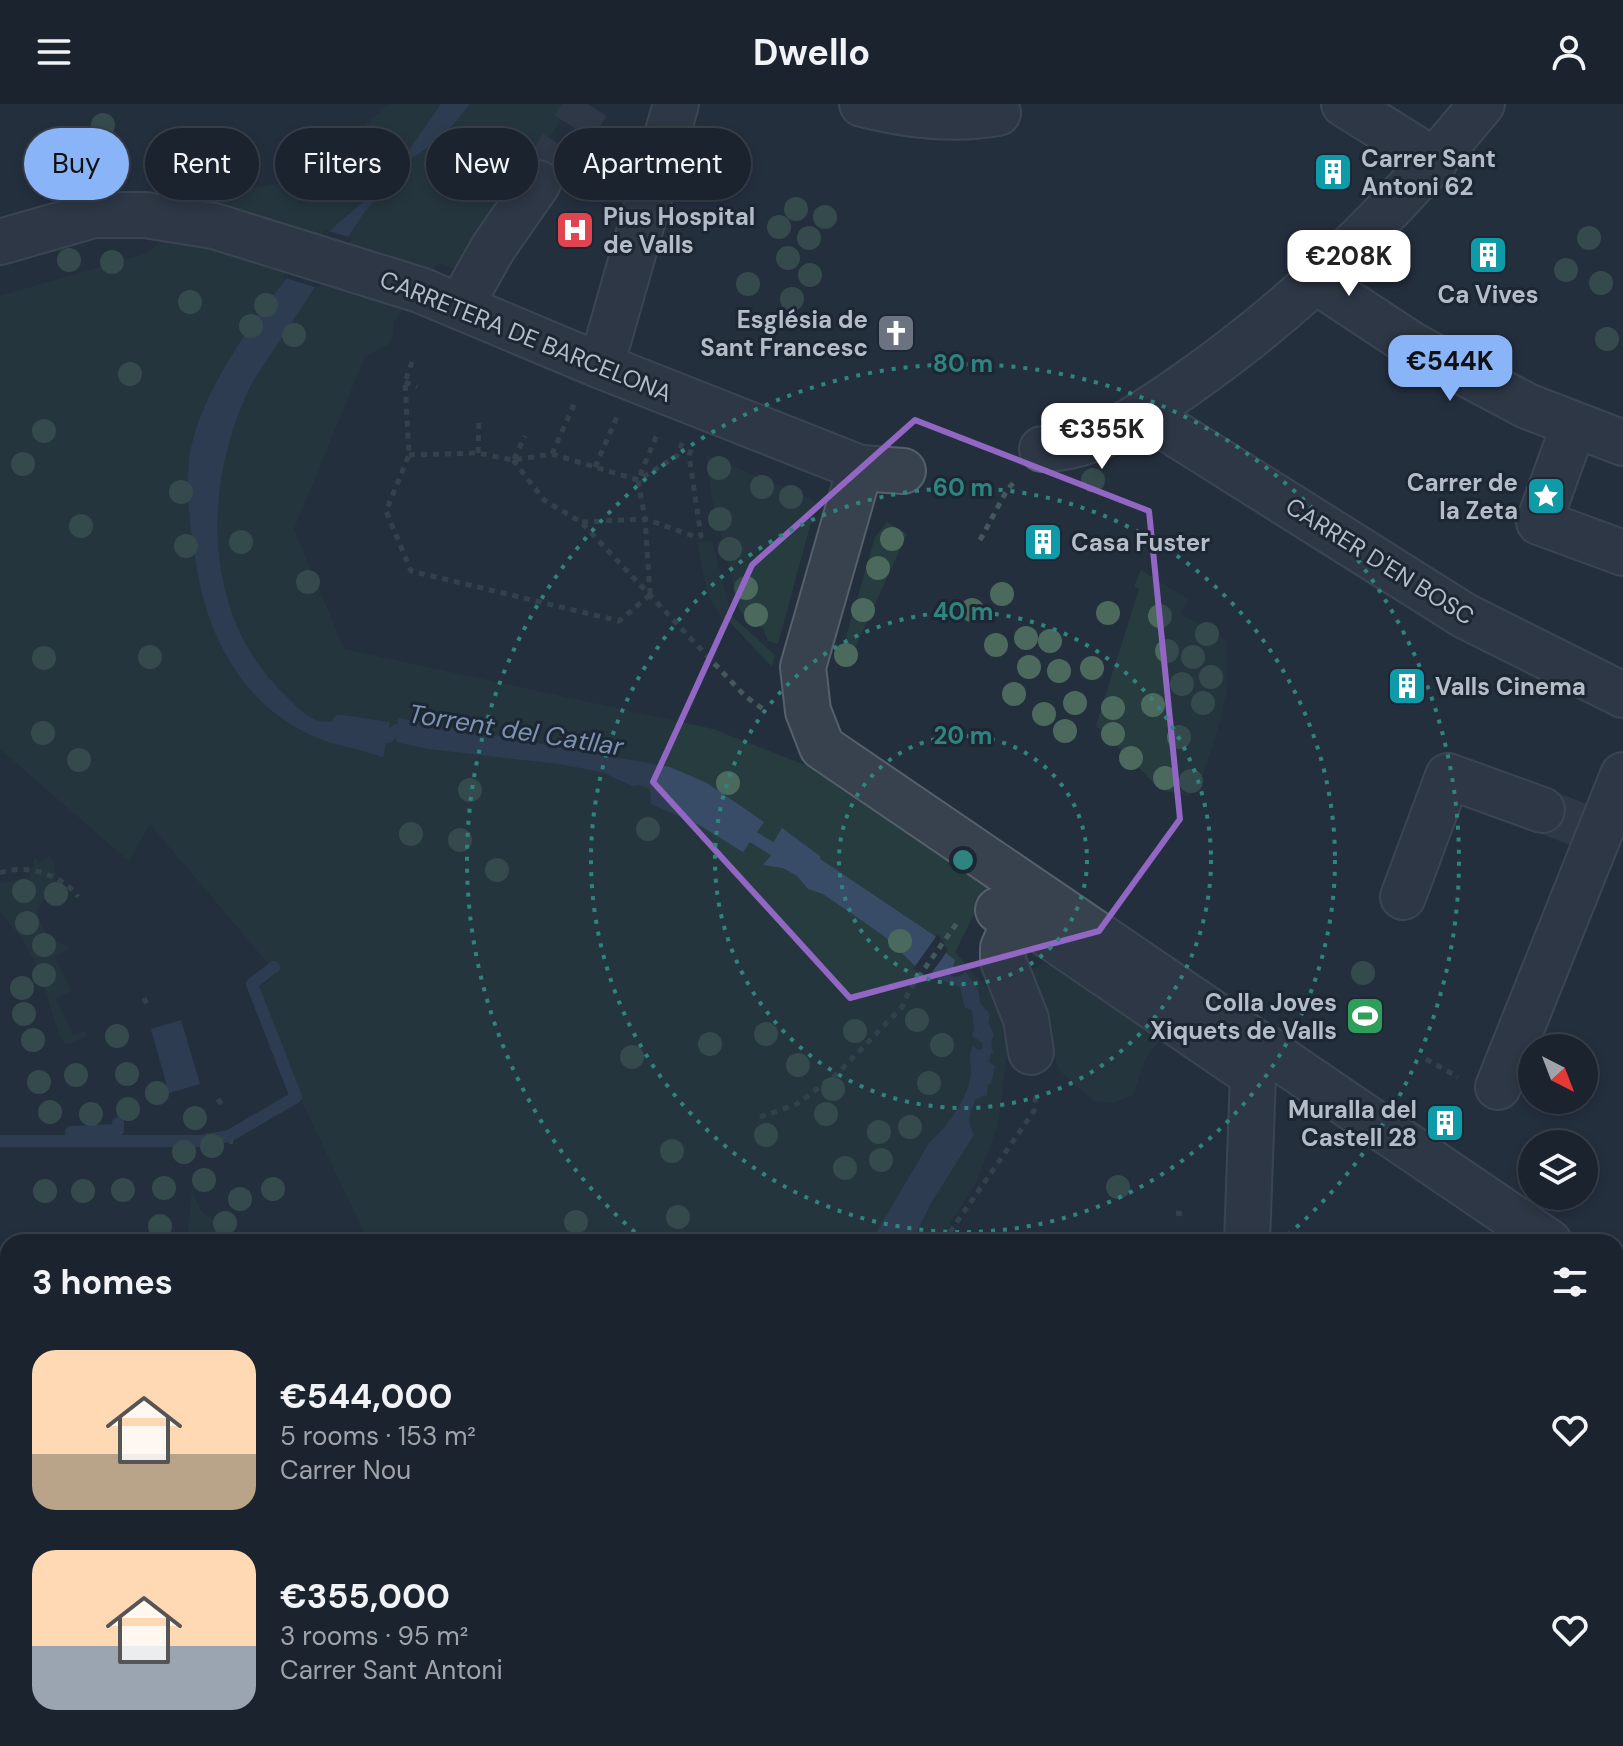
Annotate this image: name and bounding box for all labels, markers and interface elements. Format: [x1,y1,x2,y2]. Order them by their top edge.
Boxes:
text: Dwello [753,29,870,76]
icon: menu [32,30,76,74]
icon: person [1547,30,1591,74]
chip: Buy [24,128,129,200]
chip: Rent [145,128,259,200]
chip: Filters [275,128,410,200]
chip: New [426,128,538,200]
chip: Apartment [554,128,751,200]
place label: Carrer Sant Antoni 62 [1361,143,1496,202]
building icon: Carrer Sant Antoni 62 [1312,151,1354,193]
place label: Pius Hospital de Valls [603,201,755,260]
hospital icon: Pius Hospital de Valls [554,209,596,251]
pin: €208K [1293,230,1405,298]
building icon: Ca Vives [1467,234,1509,276]
text: €208K [1305,239,1393,273]
street label: CARRETERA DE BARCELONA [375,263,677,409]
place label: Ca Vives [1437,279,1539,310]
place label: Església de Sant Francesc [700,304,868,363]
church icon: Església de Sant Francesc [875,312,917,354]
pin: €544K [1394,335,1506,403]
text: €544K [1406,344,1494,378]
text: 80 m [933,348,993,379]
pin: €355K [1046,403,1158,471]
text: €355K [1059,412,1145,446]
place label: Carrer de la Zeta [1407,467,1518,526]
text: 60 m [933,472,993,503]
place icon: Carrer de la Zeta [1525,475,1567,517]
street label: CARRER D'EN BOSC [1280,490,1480,632]
building icon: Casa Fuster [1022,521,1064,563]
place label: Casa Fuster [1071,527,1210,558]
text: 40 m [933,596,993,627]
building icon: Valls Cinema [1386,665,1428,707]
place label: Valls Cinema [1435,671,1586,702]
water label: Torrent del Catllar [406,696,627,764]
text: 20 m [934,720,992,751]
centre of rings [949,846,977,874]
place label: Colla Joves Xiquets de Valls [1150,987,1337,1046]
sports icon: Colla Joves Xiquets de Valls [1344,995,1386,1037]
north arrow [1518,1034,1598,1114]
map controls [1518,1034,1598,1210]
place label: Muralla del Castell 28 [1288,1094,1417,1153]
building icon: Muralla del Castell 28 [1424,1102,1466,1144]
button: layers [1518,1130,1598,1210]
text: 3 homes [32,1260,173,1305]
icon: filters [1548,1260,1592,1304]
text: €544,000 [280,1374,452,1419]
icon: home [96,1382,192,1478]
icon: heart [1548,1408,1592,1452]
text: 5 rooms · 153 m² [280,1419,476,1453]
text: Carrer Nou [280,1453,411,1487]
text: €355,000 [280,1574,450,1619]
icon: home [96,1582,192,1678]
icon: heart [1548,1608,1592,1652]
text: 3 rooms · 95 m² [280,1619,468,1653]
text: Carrer Sant Antoni [280,1653,503,1687]

